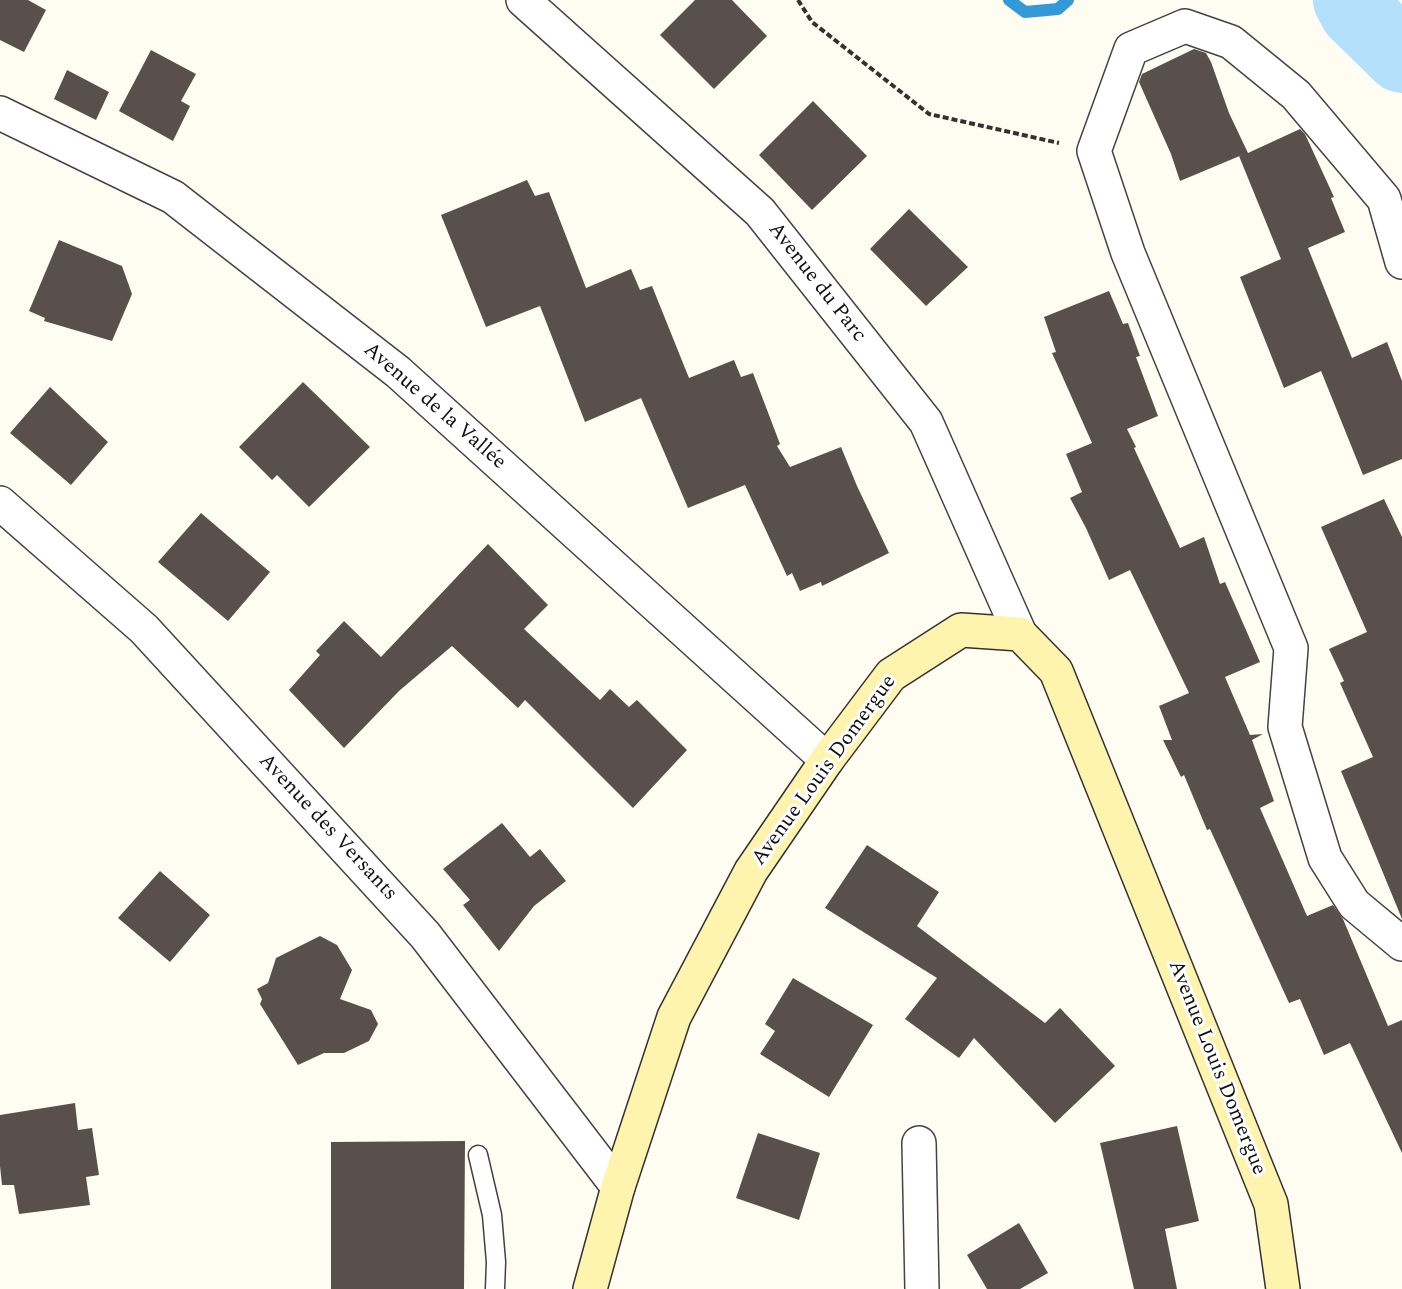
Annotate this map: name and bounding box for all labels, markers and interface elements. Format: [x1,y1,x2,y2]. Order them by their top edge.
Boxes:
street label: Avenue du Parc [761,218,871,348]
street label: Avenue de la Vallée [358,338,510,476]
street label: Avenue Louis Domergue [747,671,903,871]
street label: Avenue des Versants [252,749,402,907]
street label: Avenue Louis Domergue [1161,957,1271,1179]

